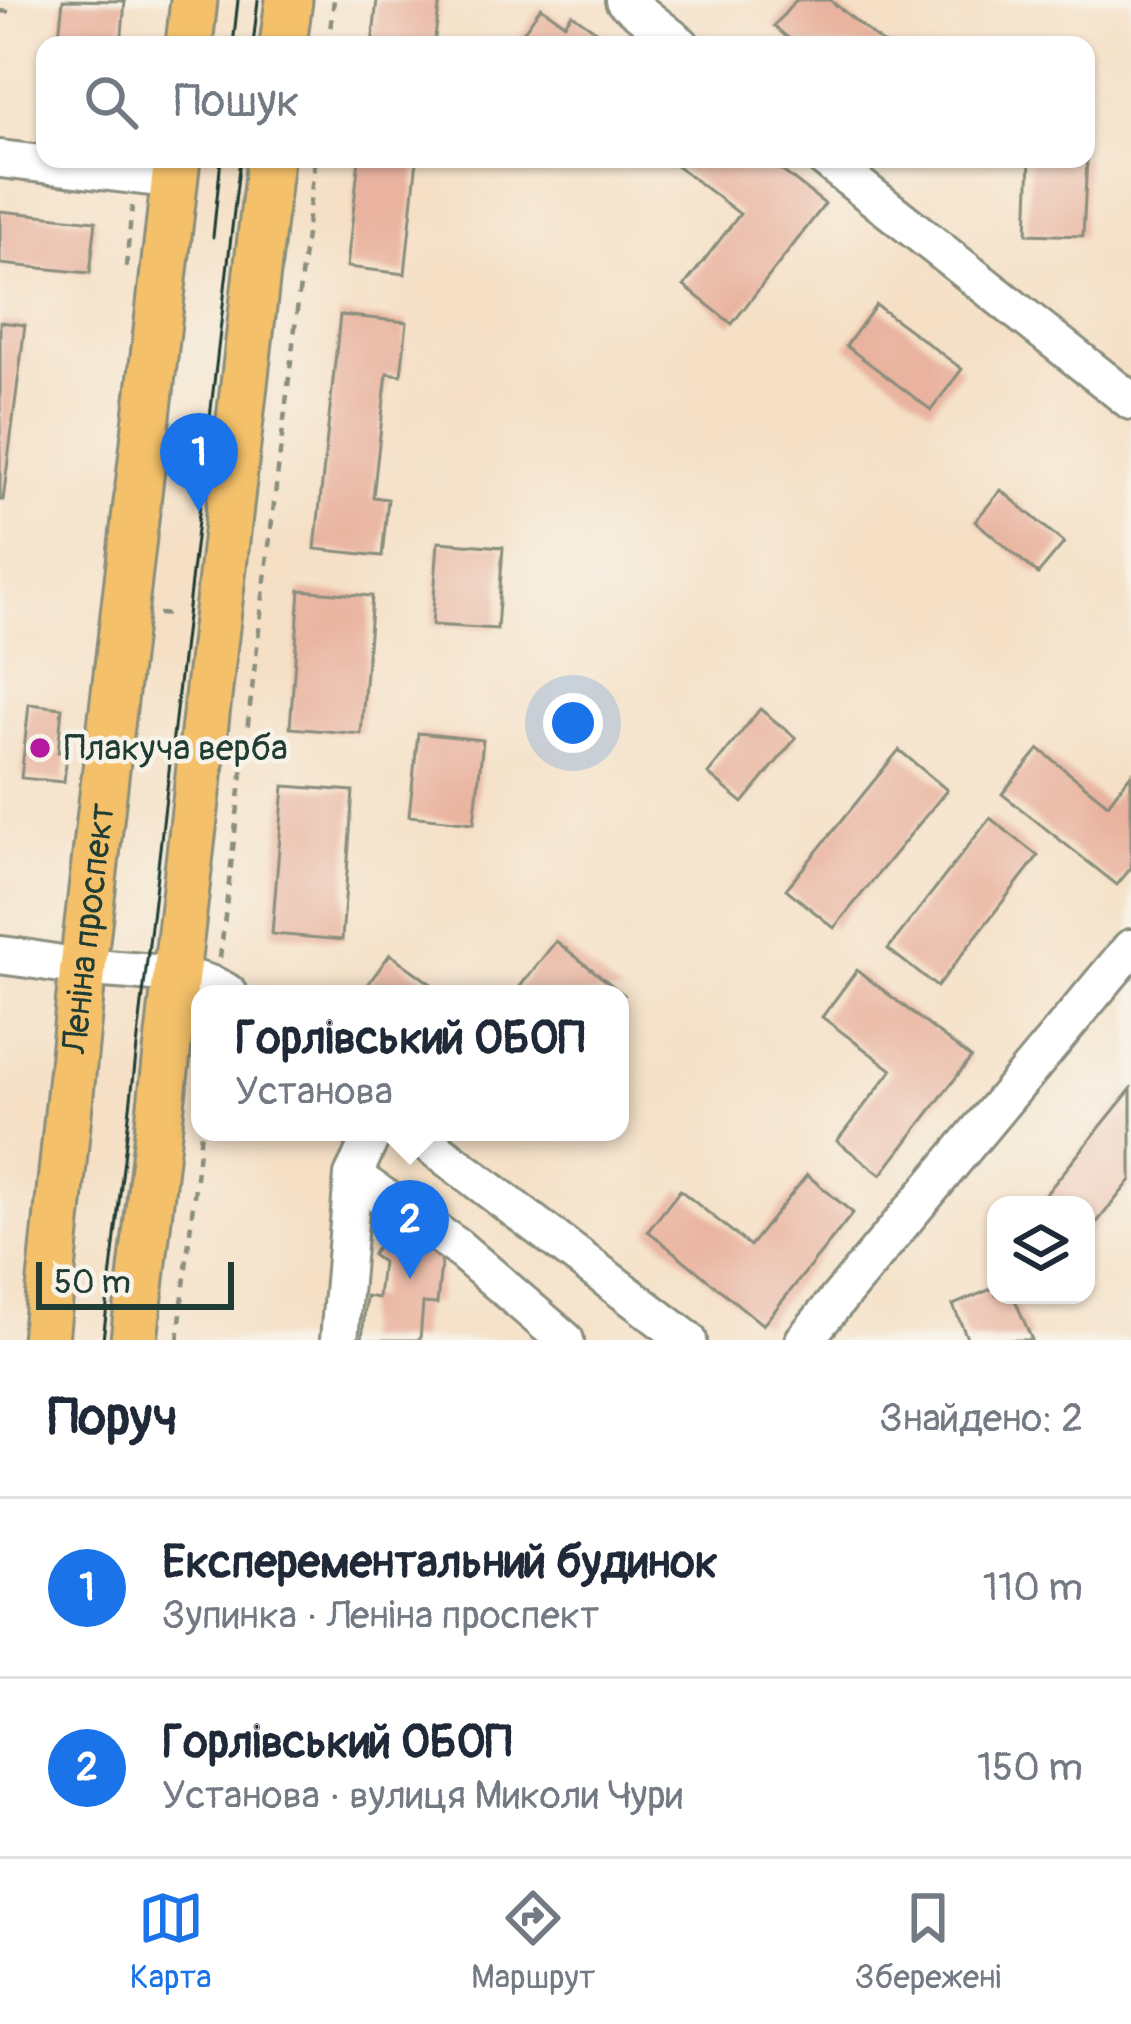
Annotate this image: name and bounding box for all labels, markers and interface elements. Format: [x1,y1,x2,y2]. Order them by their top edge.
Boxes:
search box [36,36,1095,168]
icon: search [78,69,144,135]
text: Пошук [174,74,299,130]
pin: 1 [160,413,238,512]
your location [543,693,603,753]
place label: Плакуча верба [64,726,288,771]
marker: Плакуча верба [27,735,53,761]
street label: Леніна проспект [52,800,124,1057]
popup [191,985,629,1141]
text: Горлівський ОБОП [235,1011,585,1067]
text: Установа [235,1067,393,1116]
pin: 2 [371,1180,449,1279]
map controls [987,1196,1095,1304]
button: layers [987,1196,1095,1304]
scale bar [36,1256,234,1309]
text: 50 m [54,1262,131,1303]
text: Поруч [48,1386,178,1450]
text: Знайдено: 2 [880,1394,1083,1443]
text: Експерементальний будинок [162,1535,718,1591]
text: 1 [79,1563,95,1612]
text: 110 m [983,1563,1083,1612]
text: Зупинка · Леніна проспект [162,1591,599,1640]
text: Горлівський ОБОП [162,1715,512,1771]
text: 2 [76,1743,98,1792]
text: 150 m [977,1743,1083,1792]
text: Установа · вулиця Миколи Чури [162,1771,683,1820]
tab: Карта [130,1885,212,1998]
tab: Маршрут [471,1885,595,1998]
tab: Збережені [855,1885,1001,1998]

